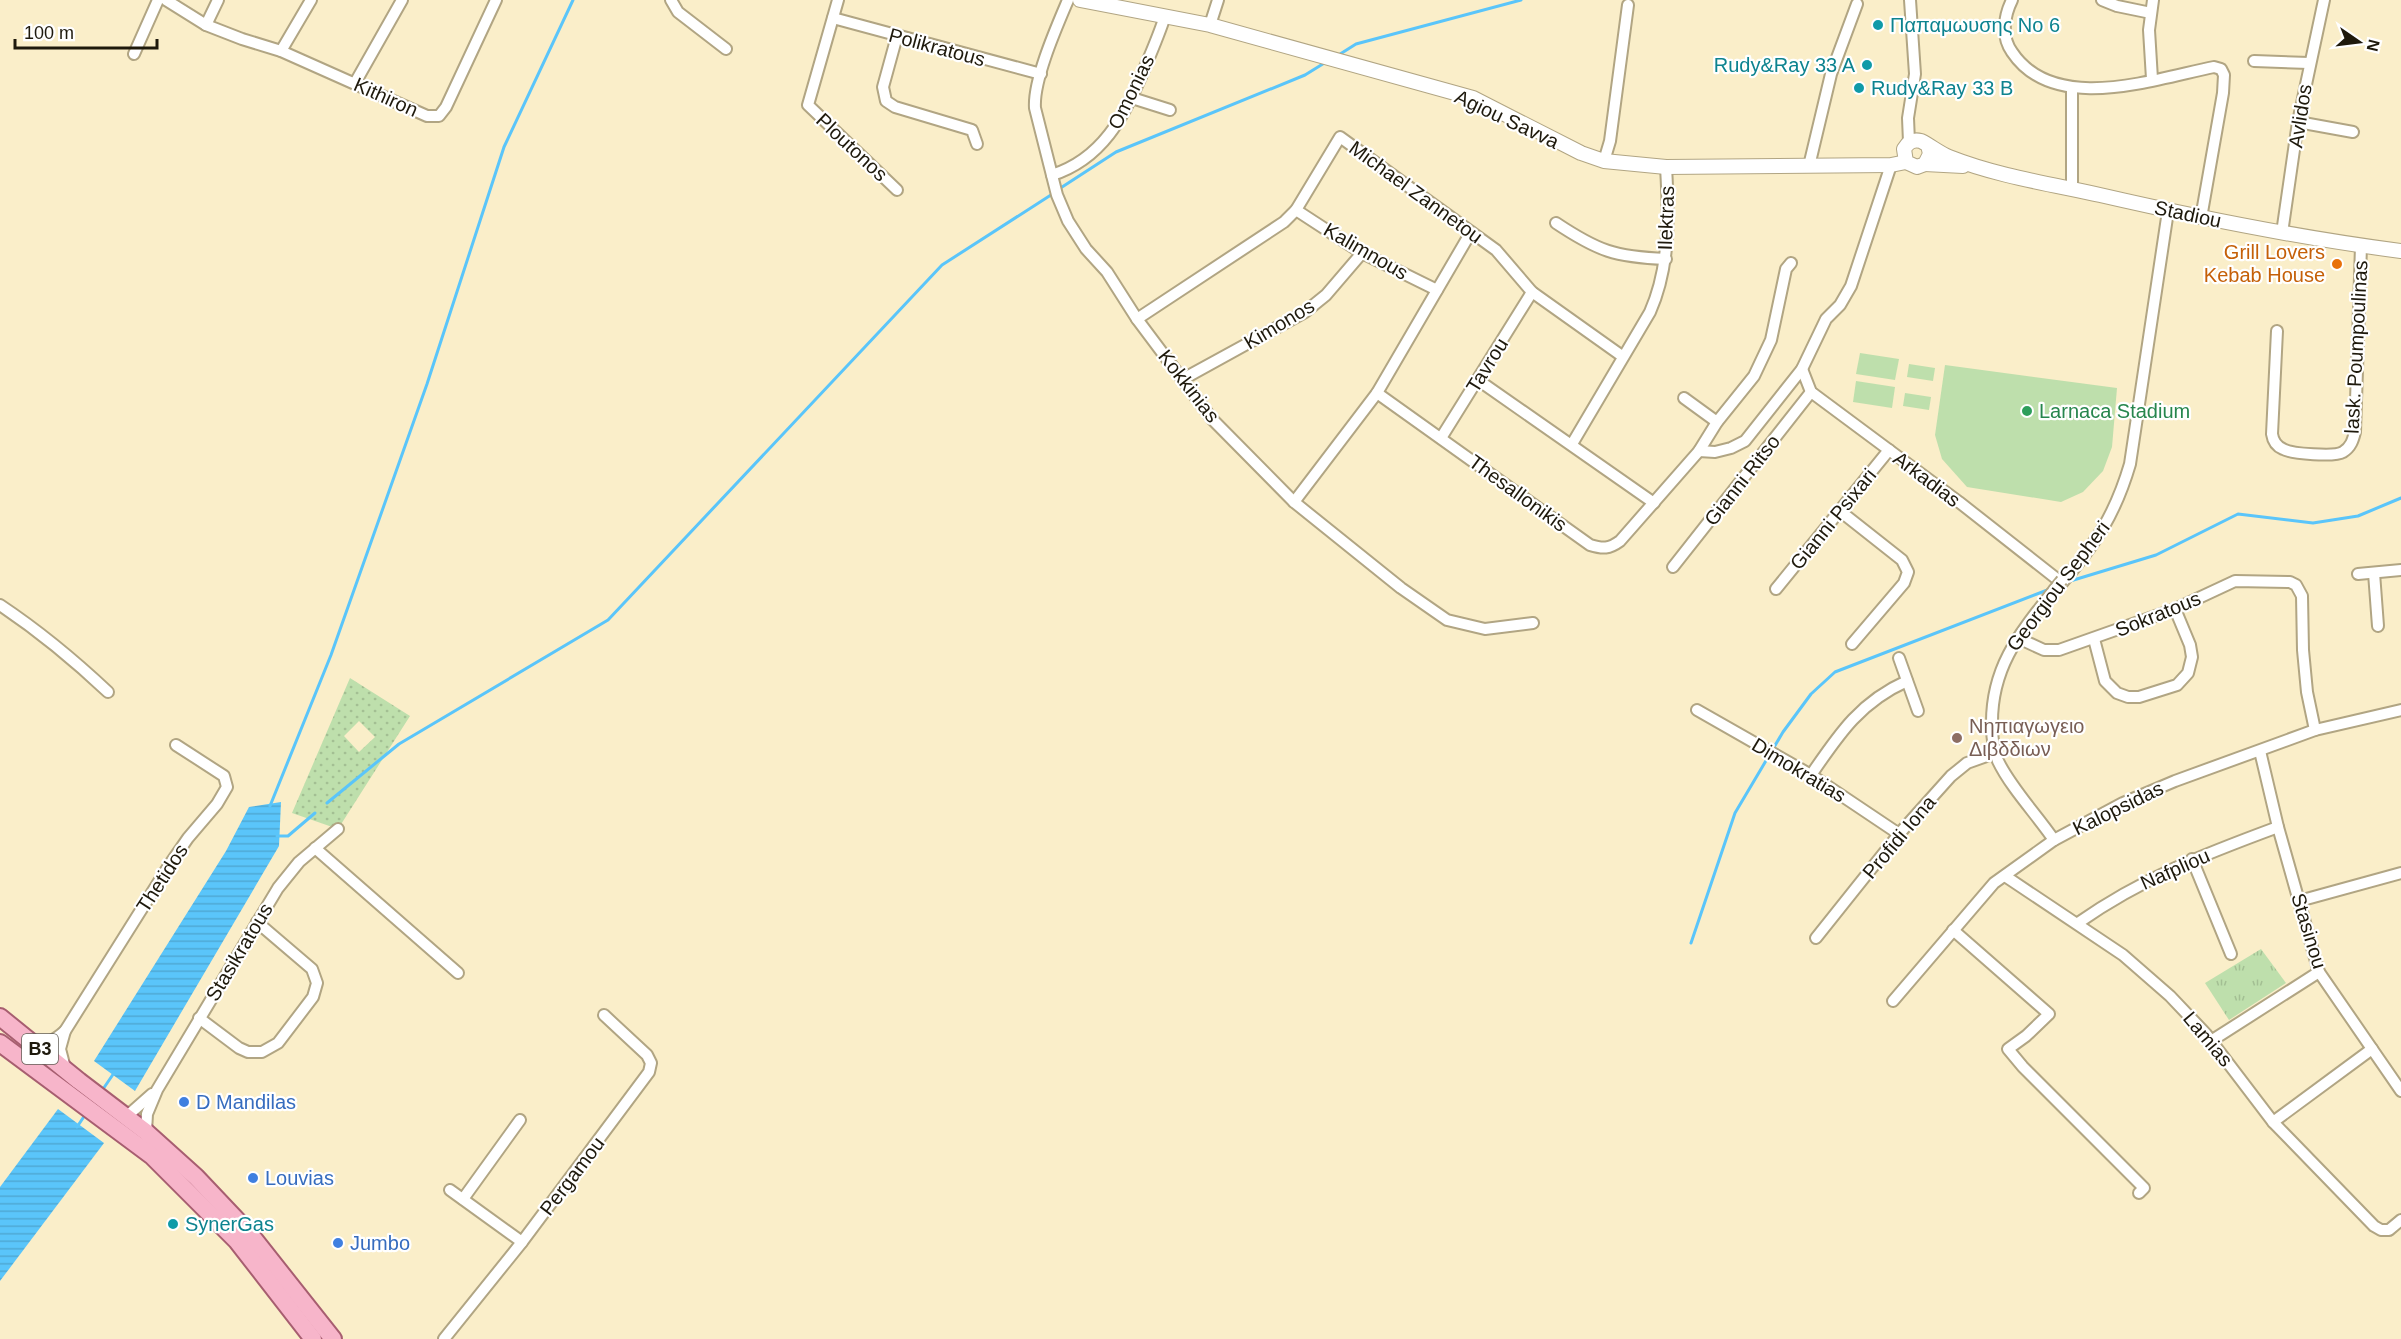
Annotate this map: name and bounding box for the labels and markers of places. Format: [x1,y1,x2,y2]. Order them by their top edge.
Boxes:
place label: Παπαμωυσης No 6 [1890,14,2060,36]
marker: Παπαμωυσης No 6 [1871,18,1885,32]
place label: Rudy&Ray 33 A [1714,54,1856,76]
marker: Rudy&Ray 33 A [1860,58,1874,72]
place label: Rudy&Ray 33 B [1871,77,2013,99]
marker: Rudy&Ray 33 B [1852,81,1866,95]
place label: Grill Lovers Kebab House [2204,241,2325,286]
marker: Grill Lovers Kebab House [2330,257,2344,271]
place label: Larnaca Stadium [2039,400,2190,422]
marker: Larnaca Stadium [2020,404,2034,418]
place label: Νηπιαγωγειο Διβδδιων [1969,715,2084,760]
marker: Νηπιαγωγειο Διβδδιων [1950,731,1964,745]
place label: D Mandilas [196,1091,296,1113]
marker: D Mandilas [177,1095,191,1109]
place label: Louvias [265,1167,334,1189]
marker: Louvias [246,1171,260,1185]
place label: SynerGas [185,1213,274,1235]
marker: SynerGas [166,1217,180,1231]
place label: Jumbo [350,1232,410,1254]
marker: Jumbo [331,1236,345,1250]

